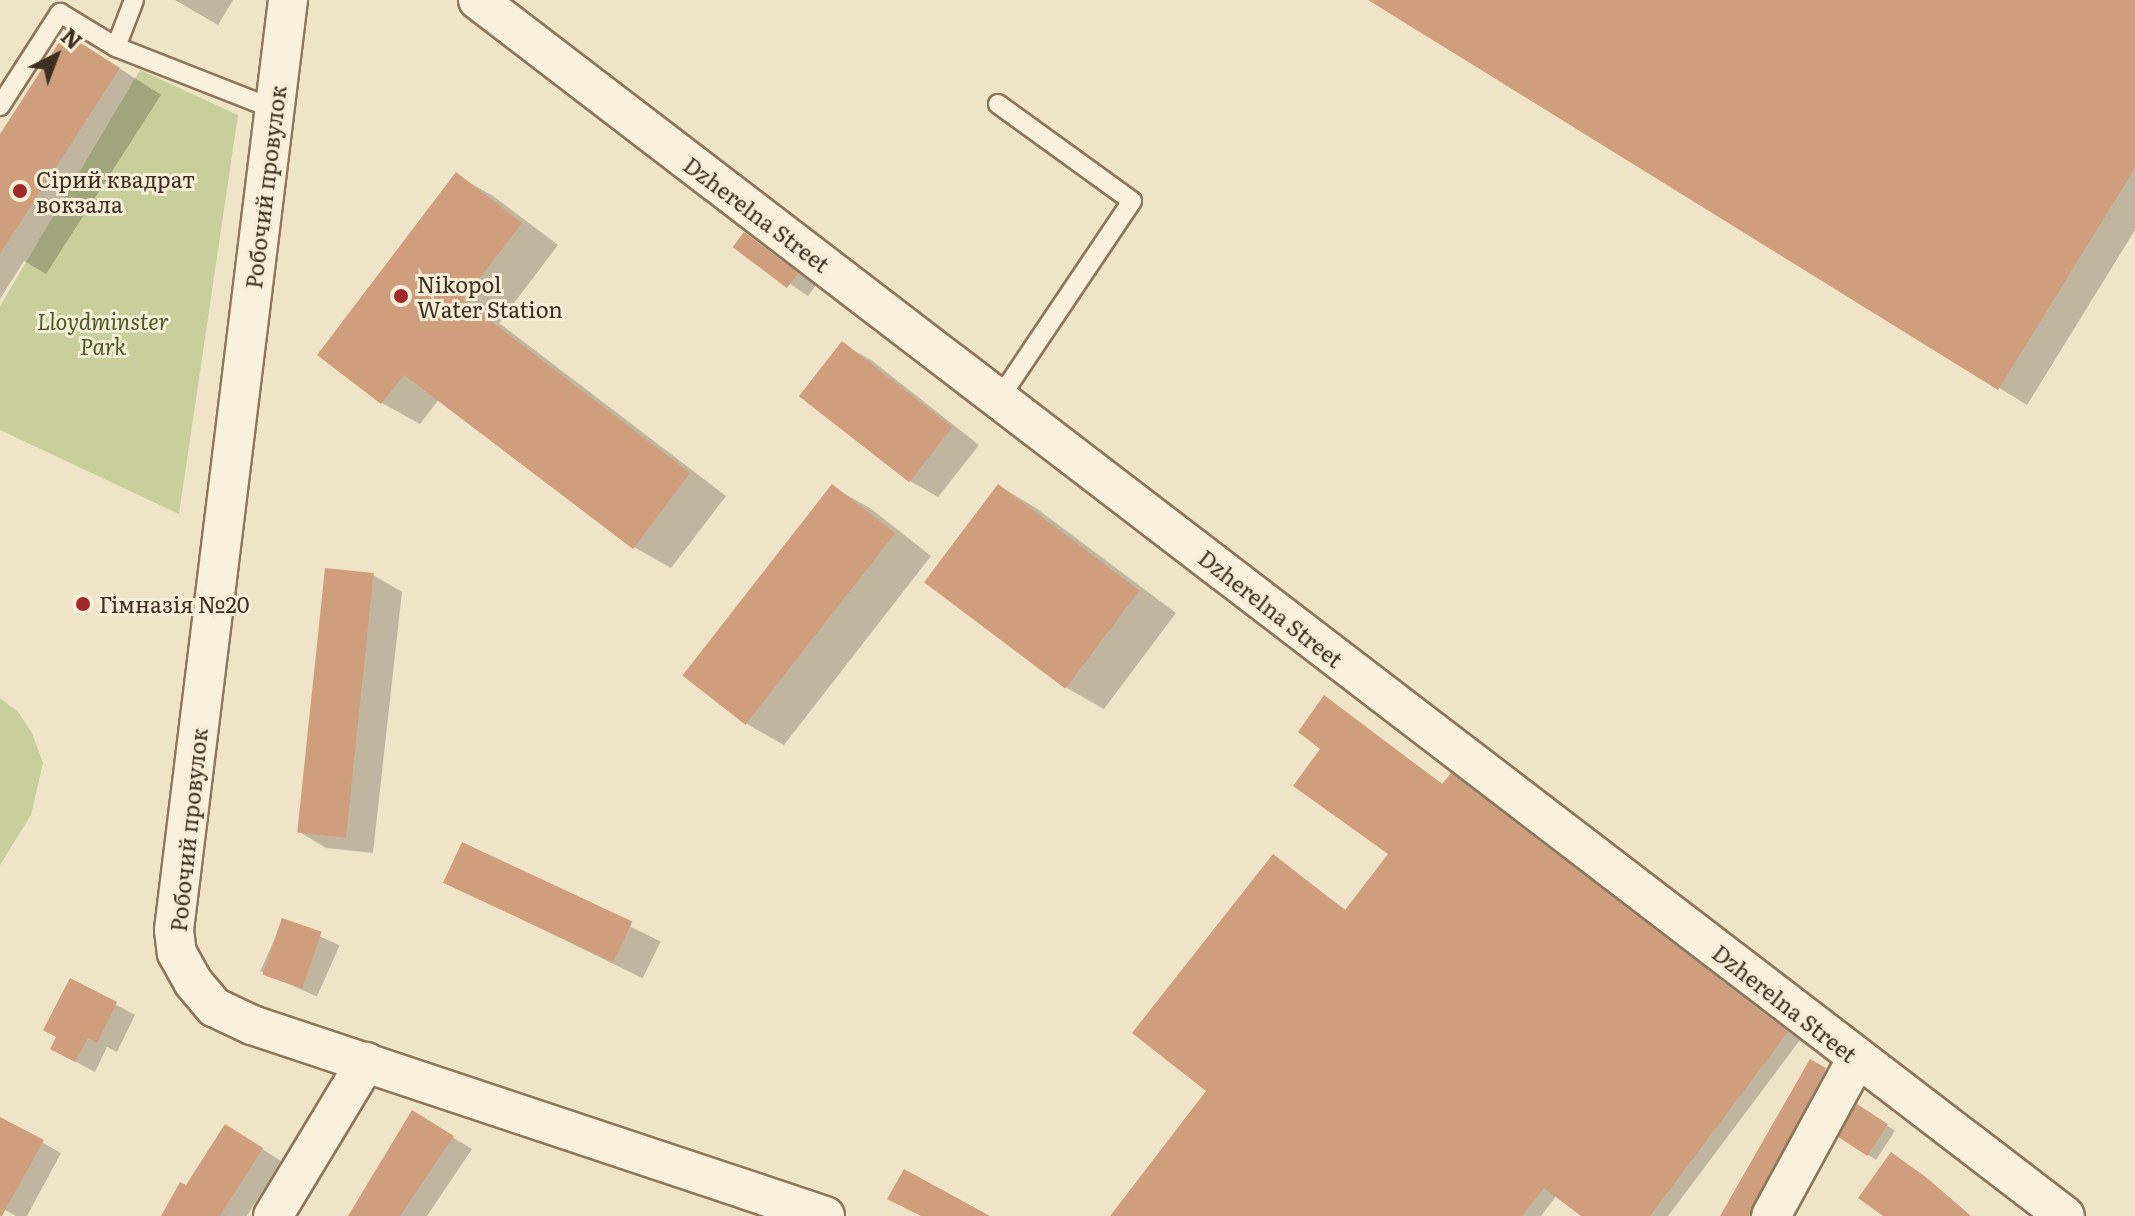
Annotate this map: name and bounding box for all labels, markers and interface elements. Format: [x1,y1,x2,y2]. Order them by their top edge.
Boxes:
north arrow [16,16,96,96]
text: N [54,19,90,56]
street label: Робочий провулок [239,84,291,290]
street label: Dzherelna Street [679,151,835,277]
place label: Сірий квадрат вокзала [36,165,195,216]
marker: Сірий квадрат вокзала [11,182,29,200]
place label: Nikopol Water Station [417,270,563,322]
marker: Nikopol Water Station [392,287,410,305]
park label: Lloydminster Park [37,307,169,358]
street label: Dzherelna Street [1194,544,1348,672]
place label: Гімназія №20 [99,591,249,617]
marker: Гімназія №20 [74,595,92,613]
street label: Робочий провулок [164,727,212,933]
street label: Dzherelna Street [1708,939,1862,1067]

